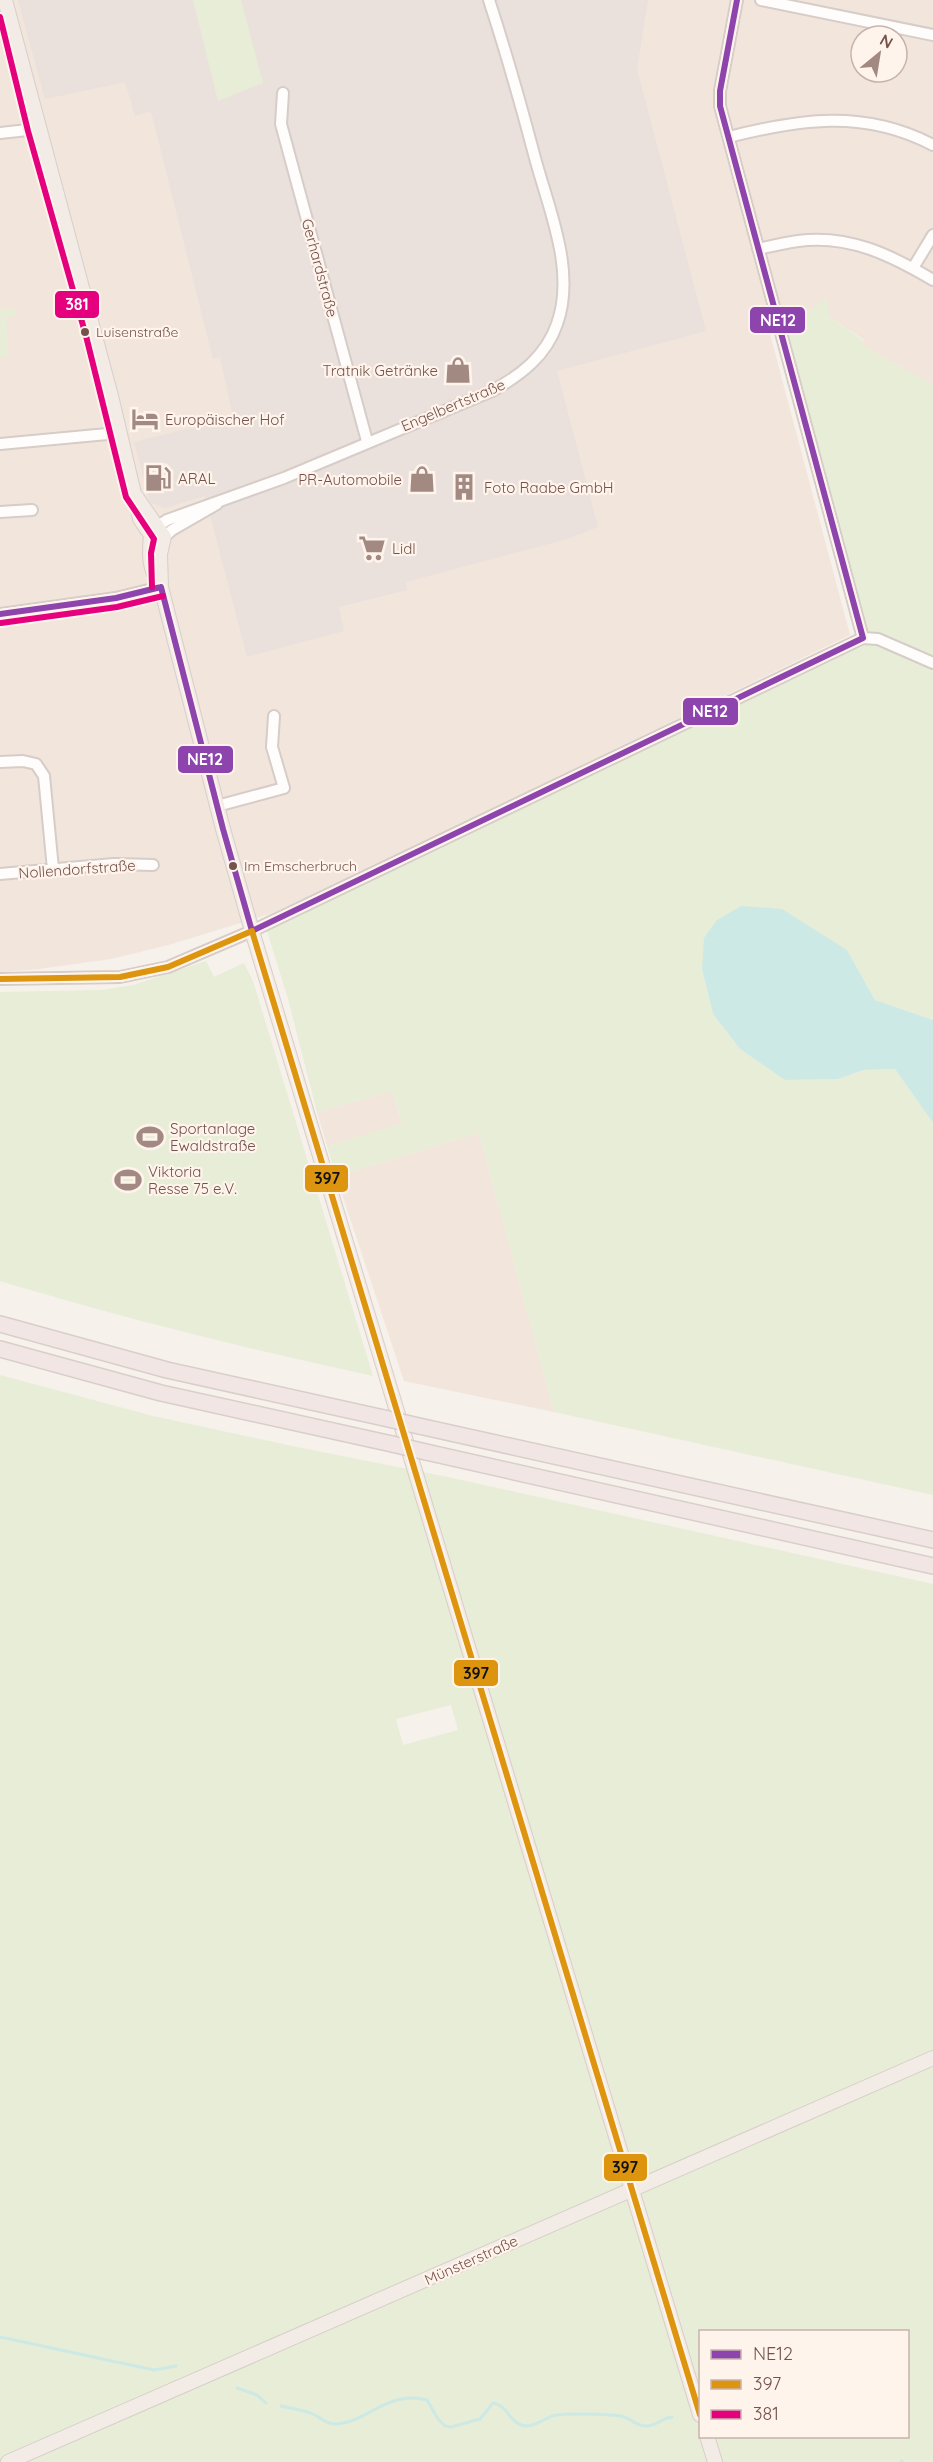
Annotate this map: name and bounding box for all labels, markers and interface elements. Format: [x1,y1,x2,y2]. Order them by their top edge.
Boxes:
north arrow [849,24,909,84]
text: N [876,29,897,53]
street label: Gerhardstraße [298,217,342,319]
line badge: 381 [54,290,100,319]
text: 381 [65,294,89,314]
line badge: NE12 [749,306,806,334]
text: NE12 [760,310,796,330]
place label: Luisenstraße [96,323,178,341]
marker: Luisenstraße [79,326,91,338]
shop icon: Tratnik Getränke [443,355,473,385]
place label: Tratnik Getränke [323,361,438,380]
street label: Engelbertstraße [398,375,508,435]
hotel icon: Europäischer Hof [130,404,160,434]
place label: Europäischer Hof [165,410,285,429]
fuel station icon: ARAL [143,463,173,493]
shop icon: PR-Automobile [407,464,437,494]
place label: ARAL [178,469,215,488]
place label: PR-Automobile [298,470,402,489]
building icon: Foto Raabe GmbH [449,472,479,502]
place label: Foto Raabe GmbH [484,478,614,497]
supermarket icon: Lidl [357,533,387,563]
place label: Lidl [392,539,416,558]
line badge: NE12 [682,697,739,726]
text: NE12 [692,701,728,721]
line badge: NE12 [177,745,234,774]
text: NE12 [187,749,223,769]
street label: Nollendorfstraße [18,855,136,883]
place label: Im Emscherbruch [244,857,357,875]
marker: Im Emscherbruch [227,860,239,872]
place label: Sportanlage Ewaldstraße [170,1119,256,1155]
sports icon: Sportanlage Ewaldstraße [135,1122,165,1152]
place label: Viktoria Resse 75 e.V. [148,1162,237,1198]
line badge: 397 [304,1164,349,1193]
sports icon: Viktoria Resse 75 e.V. [113,1165,143,1195]
text: 397 [314,1168,340,1188]
line badge: 397 [453,1659,499,1687]
text: 397 [463,1663,489,1683]
line badge: 397 [603,2153,648,2182]
text: 397 [612,2157,638,2177]
street label: Münsterstraße [421,2231,521,2289]
legend [699,2330,909,2438]
text: NE12 [753,2342,793,2365]
text: 397 [753,2372,781,2395]
text: 381 [753,2402,779,2425]

